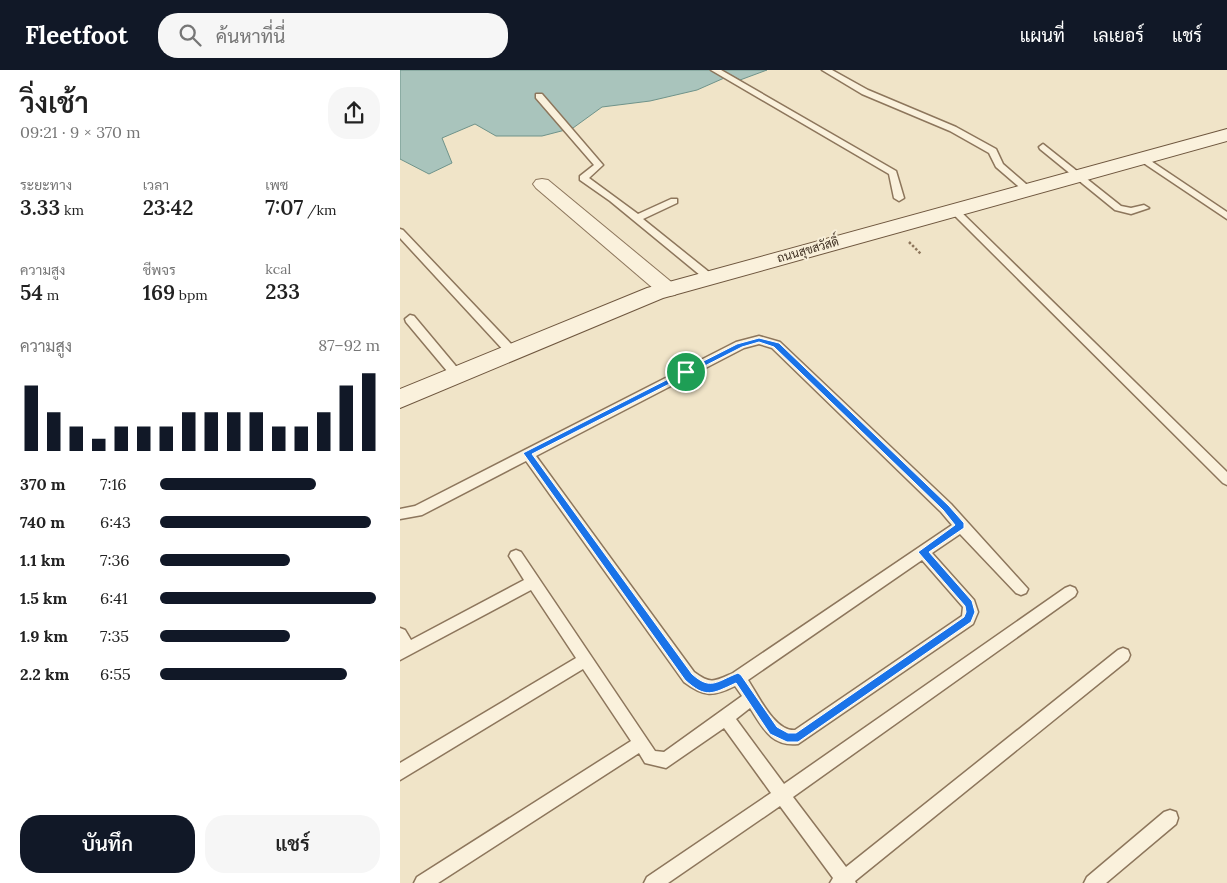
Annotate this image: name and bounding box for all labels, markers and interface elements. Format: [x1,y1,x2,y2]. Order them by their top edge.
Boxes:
search box [158,13,508,58]
text: Fleetfoot [25,20,128,51]
icon: search [176,21,204,49]
text: ค้นหาที่นี่ [216,24,285,48]
text: แผนที่ [1020,24,1065,47]
text: เลเยอร์ [1093,24,1144,47]
text: แชร์ [1172,24,1202,47]
text: วิ่งเช้า [20,85,89,121]
button: share [328,87,380,139]
text: 09:21 · 9 × 370 m [20,122,141,142]
text: ระยะทาง [20,176,72,194]
text: เวลา [143,176,169,194]
text: เพซ [265,176,288,194]
text: 3.33 [20,194,60,221]
text: 23:42 [143,194,193,221]
text: 7:07 [265,194,303,221]
text: km [60,201,84,219]
text: /km [303,201,337,219]
street label: ถนนสุขสวัสดิ์ [774,230,841,267]
text: kcal [265,260,291,278]
text: ความสูง [20,261,65,279]
text: ชีพจร [143,261,176,279]
text: 233 [265,278,300,305]
text: 54 [20,279,43,306]
text: 169 [143,279,175,306]
text: m [43,286,59,304]
text: bpm [175,286,208,304]
text: 87–92 m [318,335,380,355]
text: ความสูง [20,336,72,356]
pin [665,351,707,393]
icon: arrive [672,358,700,386]
text: 370 m [20,474,66,494]
text: 7:16 [100,474,126,494]
text: 740 m [20,512,65,532]
text: 6:43 [100,512,131,532]
text: 1.1 km [20,550,65,570]
text: 7:36 [100,550,130,570]
text: 1.5 km [20,588,67,608]
text: 6:41 [100,588,128,608]
text: 1.9 km [20,626,68,646]
text: 7:35 [100,626,129,646]
text: 2.2 km [20,664,69,684]
text: 6:55 [100,664,131,684]
button: บันทึก [20,815,195,873]
button: แชร์ [205,815,380,873]

